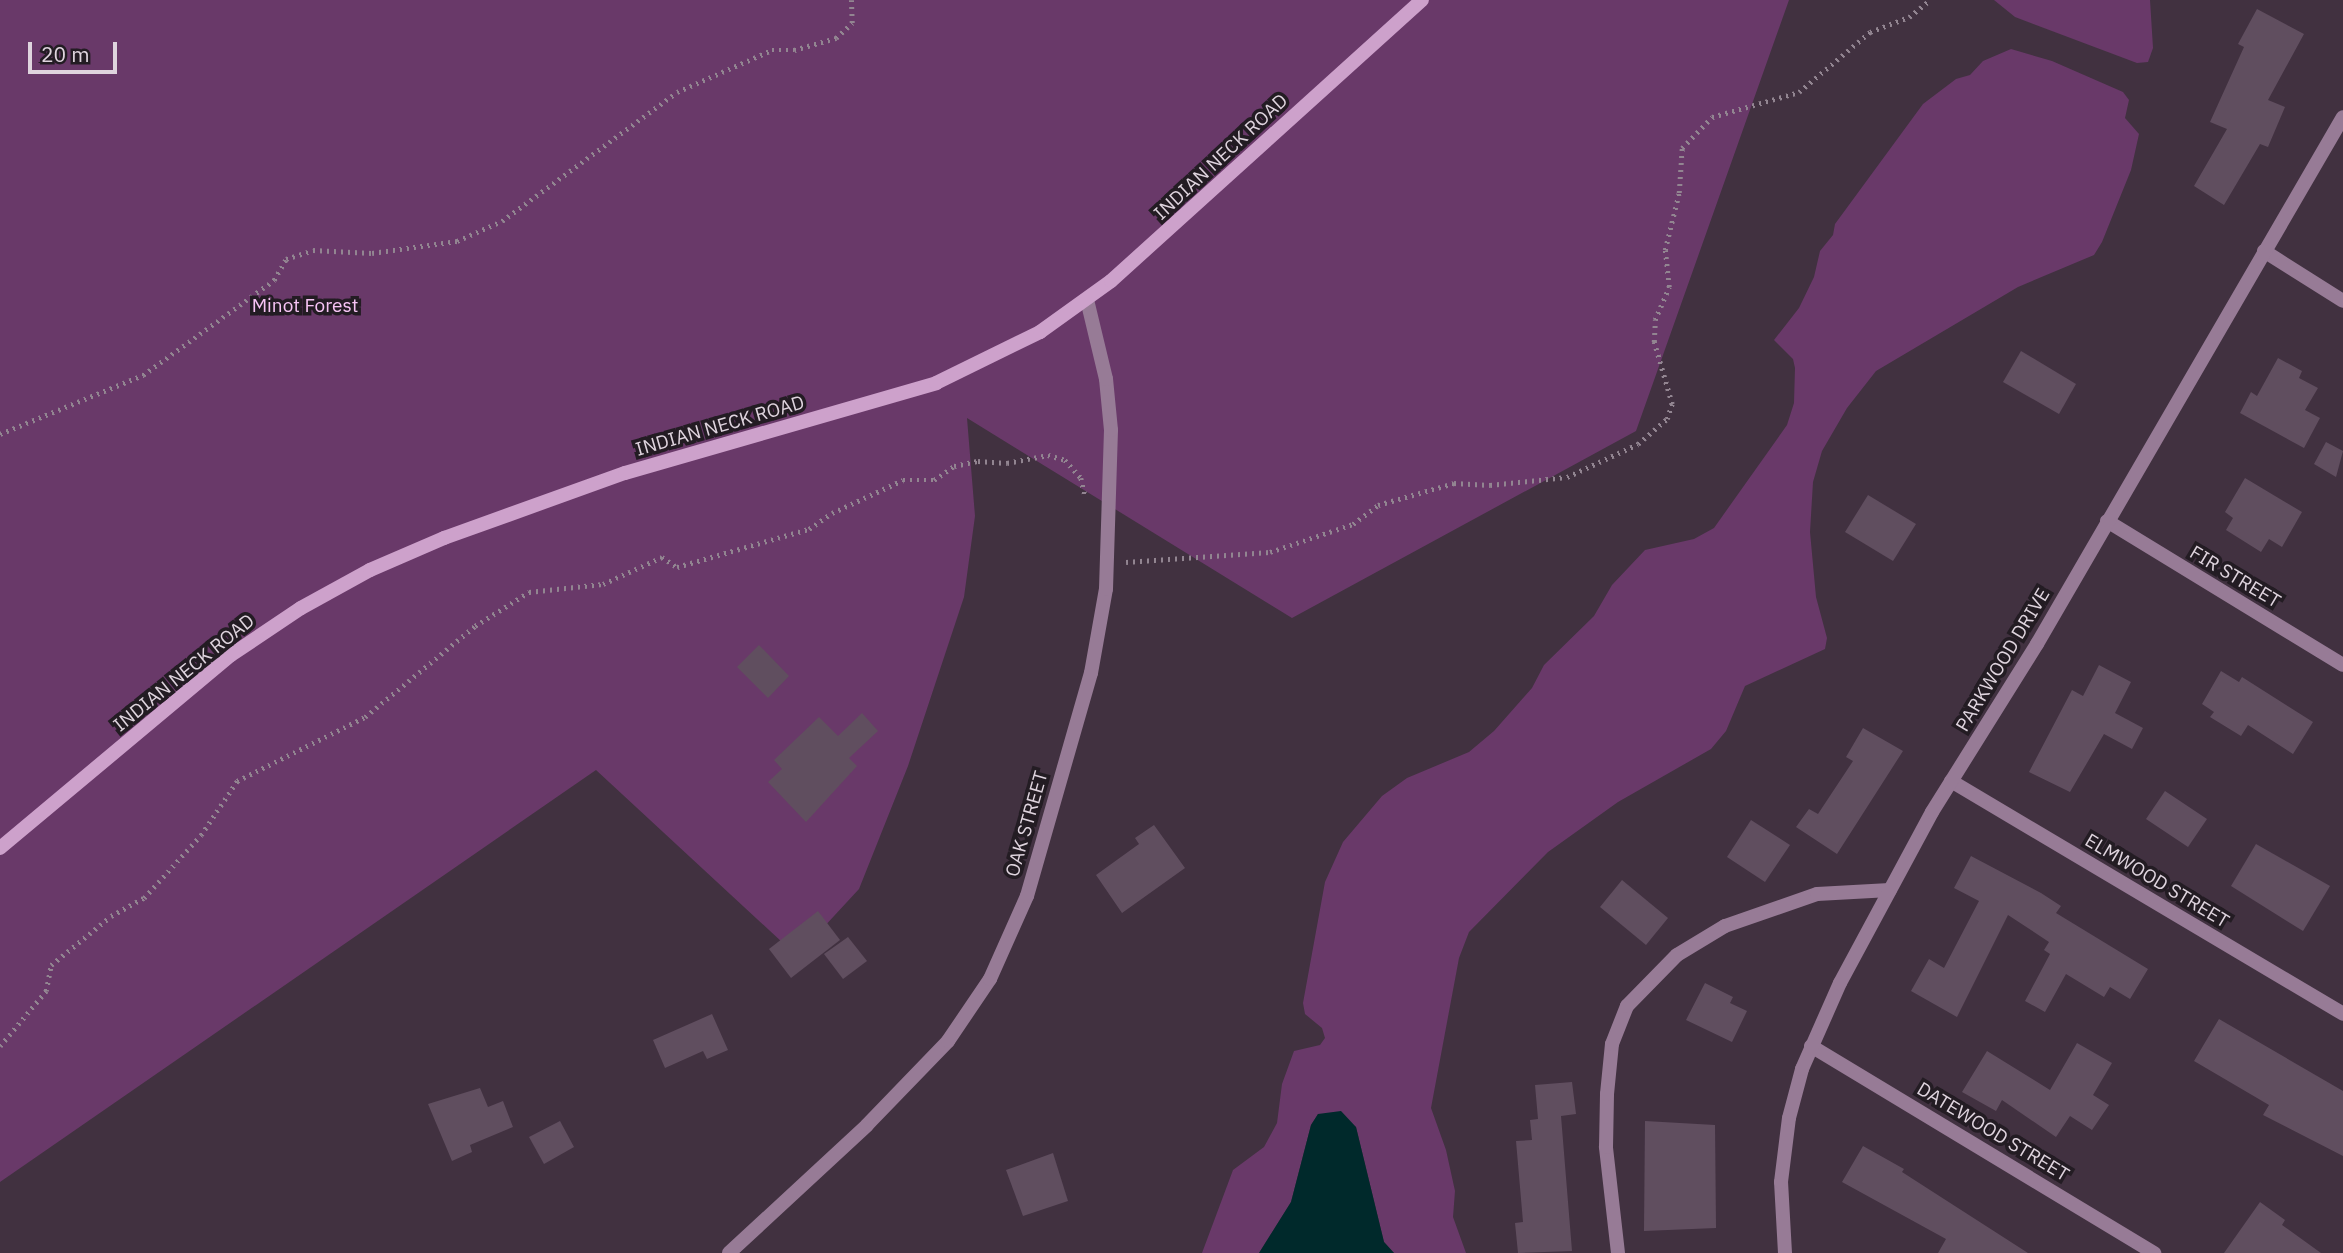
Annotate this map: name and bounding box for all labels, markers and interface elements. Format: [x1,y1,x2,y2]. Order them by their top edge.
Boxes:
scale bar [32,28,121,72]
text: 20 m [41,40,90,68]
street label: INDIAN NECK ROAD [1149,89,1293,225]
park label: Minot Forest [252,295,358,317]
street label: INDIAN NECK ROAD [633,391,807,461]
street label: FIR STREET [2186,541,2284,613]
street label: PARKWOOD DRIVE [1951,584,2055,736]
street label: INDIAN NECK ROAD [109,609,259,737]
street label: OAK STREET [1001,769,1053,879]
street label: ELMWOOD STREET [2081,829,2233,933]
street label: DATEWOOD STREET [1913,1078,2073,1186]

